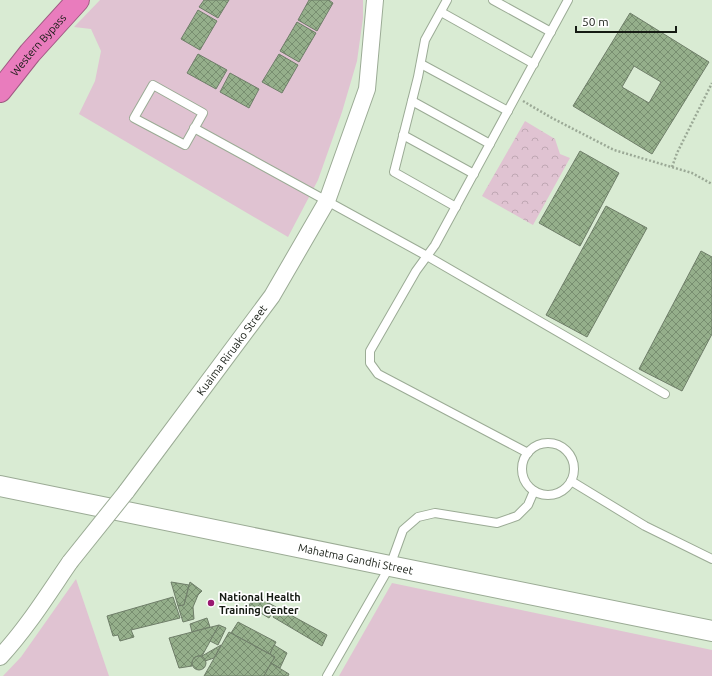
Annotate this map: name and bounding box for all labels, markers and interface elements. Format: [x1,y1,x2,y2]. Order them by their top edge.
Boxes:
scale bar [576,8,676,34]
street label: Western Bypass [8,11,69,78]
text: 50 m [582,15,609,28]
street label: Kuaima Riruako Street [194,302,270,398]
street label: Mahatma Gandhi Street [297,541,415,577]
place label: National Health Training Center [219,591,301,616]
marker: National Health Training Center [206,598,216,608]

